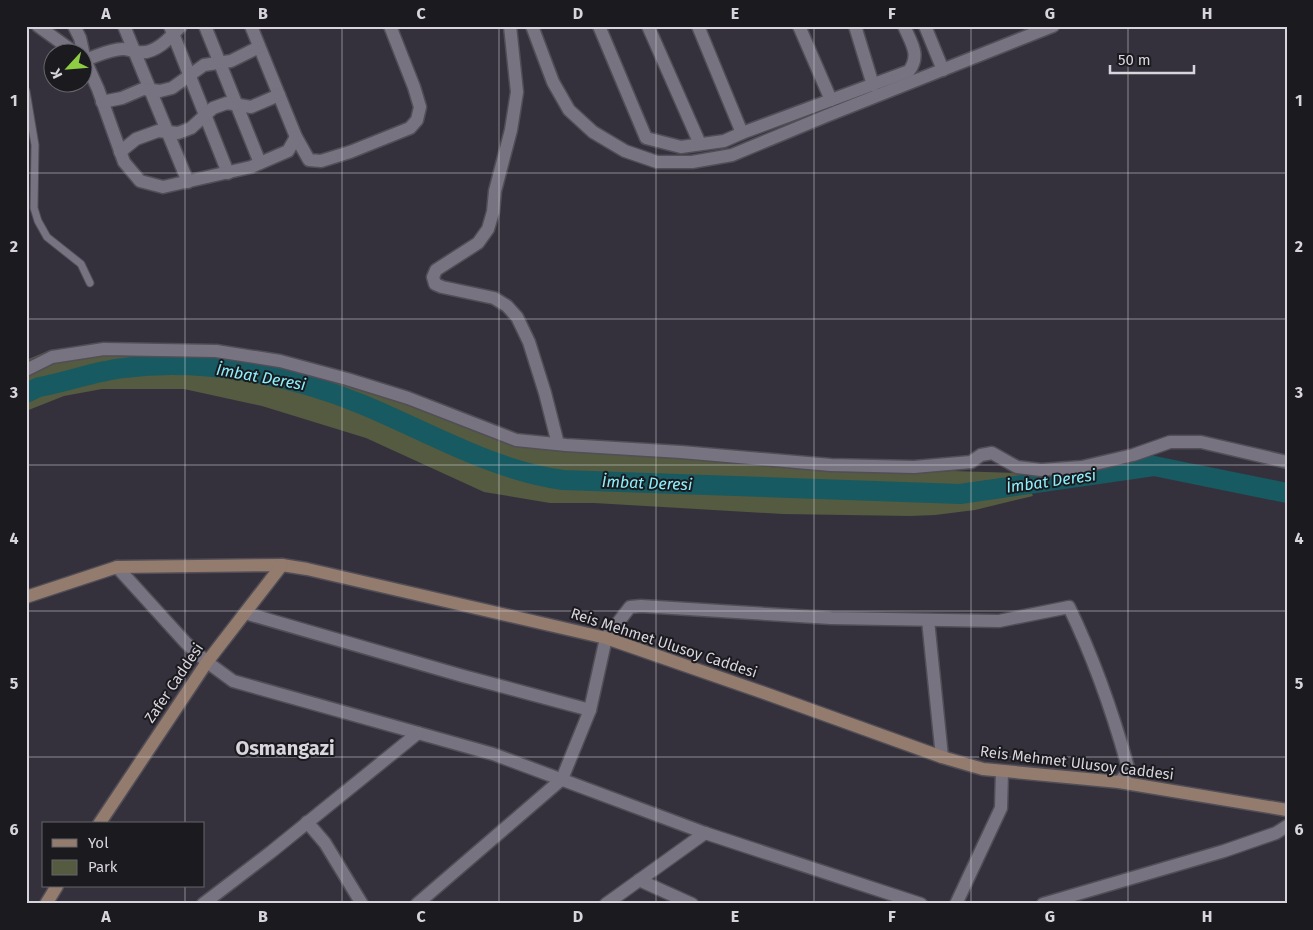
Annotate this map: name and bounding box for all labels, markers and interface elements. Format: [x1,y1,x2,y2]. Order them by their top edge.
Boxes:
text: A [100,4,111,23]
text: B [258,4,268,23]
text: C [416,4,426,23]
text: D [573,4,583,23]
text: E [731,4,739,23]
text: F [888,4,896,23]
text: G [1045,4,1055,23]
text: H [1202,4,1212,23]
north arrow [42,42,92,92]
scale bar [1110,42,1194,74]
text: 50 m [1118,51,1151,69]
text: K [47,65,66,81]
text: 1 [10,91,18,110]
text: 1 [1295,91,1303,110]
text: 2 [10,237,18,256]
text: 2 [1295,237,1303,256]
water label: İmbat Deresi [215,359,308,394]
text: 3 [9,383,18,402]
text: 3 [1294,383,1303,402]
water label: İmbat Deresi [1005,464,1098,497]
water label: İmbat Deresi [601,471,693,494]
text: 4 [9,529,19,548]
text: 4 [1294,529,1304,548]
street label: Reis Mehmet Ulusoy Caddesi [568,604,760,682]
street label: Zafer Caddesi [141,640,207,726]
text: 5 [10,674,19,693]
text: 5 [1295,674,1304,693]
district label: Osmangazi [235,736,335,760]
street label: Reis Mehmet Ulusoy Caddesi [979,742,1175,784]
text: 6 [9,820,19,839]
text: 6 [1294,820,1304,839]
legend [42,822,205,888]
text: Yol [88,834,109,852]
text: Park [88,858,118,876]
text: A [100,907,111,926]
text: B [258,907,268,926]
text: C [416,907,426,926]
text: D [573,907,583,926]
text: E [731,907,739,926]
text: F [888,907,896,926]
text: G [1045,907,1055,926]
text: H [1202,907,1212,926]

